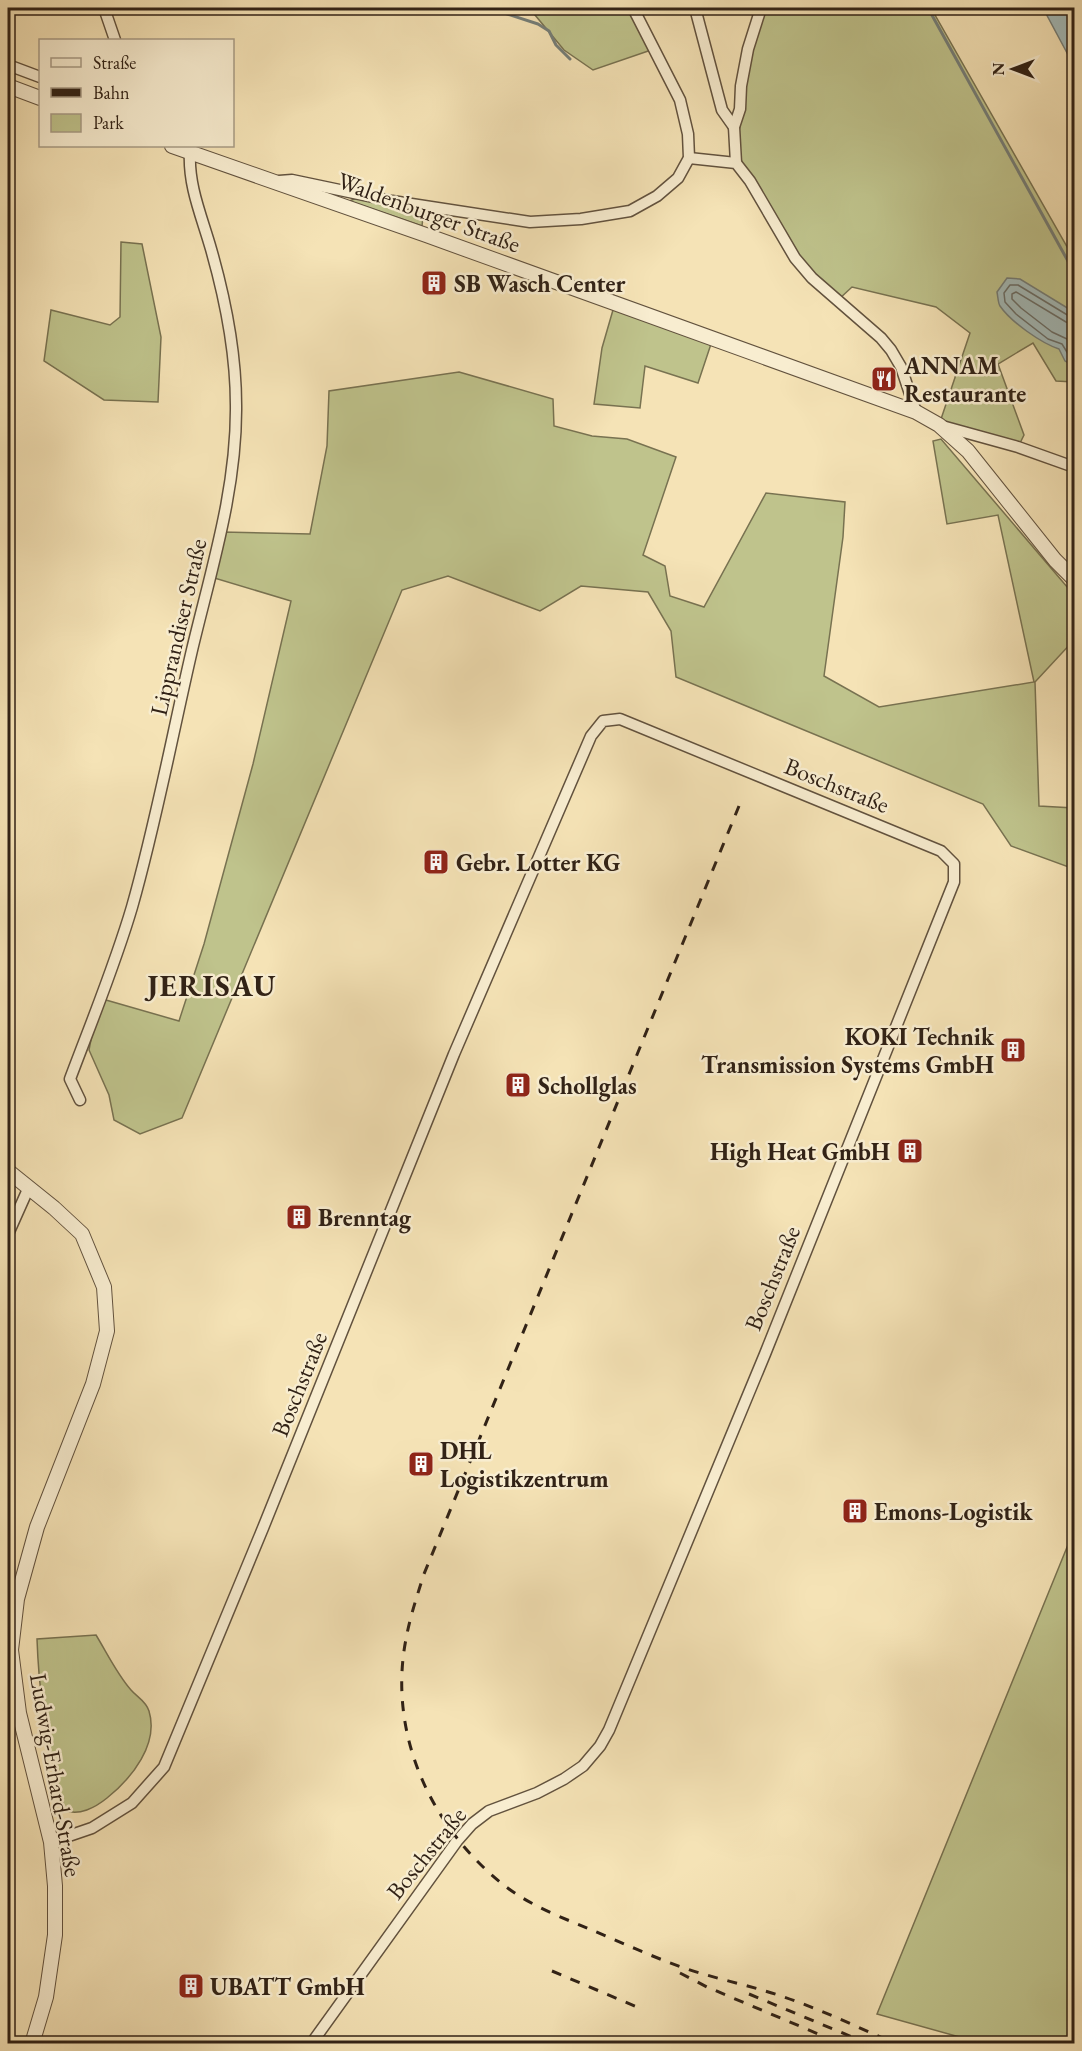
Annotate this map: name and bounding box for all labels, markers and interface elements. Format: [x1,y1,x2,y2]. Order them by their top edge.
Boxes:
legend [39,39,234,147]
north arrow [983,39,1043,99]
text: Straße [93,51,136,74]
text: N [988,62,1009,75]
text: Bahn [93,81,130,104]
text: Park [93,111,124,134]
street label: Waldenburger Straße [333,165,525,259]
building icon: SB Wasch Center [419,268,449,298]
place label: SB Wasch Center [454,268,626,299]
place label: ANNAM Restaurante [903,350,1026,409]
restaurant icon: ANNAM Restaurante [869,364,899,394]
street label: Lipprandiser Straße [143,535,213,719]
street label: Boschstraße [780,750,894,820]
building icon: Gebr. Lotter KG [421,847,451,877]
place label: Gebr. Lotter KG [456,847,621,878]
district label: JERISAU [144,966,277,1005]
place label: KOKI Technik Transmission Systems GmbH [701,1021,995,1081]
building icon: KOKI Technik Transmission Systems GmbH [998,1035,1028,1065]
building icon: Schollglas [503,1070,533,1100]
place label: Schollglas [538,1070,637,1102]
place label: High Heat GmbH [710,1136,890,1168]
building icon: High Heat GmbH [895,1136,925,1166]
building icon: Brenntag [284,1202,314,1232]
place label: Brenntag [318,1202,412,1234]
street label: Boschstraße [737,1221,807,1335]
street label: Boschstraße [264,1327,334,1441]
place label: DHL Logistikzentrum [440,1435,609,1495]
building icon: DHL Logistikzentrum [406,1449,436,1479]
building icon: Emons-Logistik [840,1496,870,1526]
place label: Emons-Logistik [874,1496,1033,1528]
street label: Ludwig-Erhard-Straße [23,1671,89,1879]
street label: Boschstraße [379,1800,473,1906]
building icon: UBATT GmbH [176,1971,206,2001]
place label: UBATT GmbH [210,1971,365,2002]

